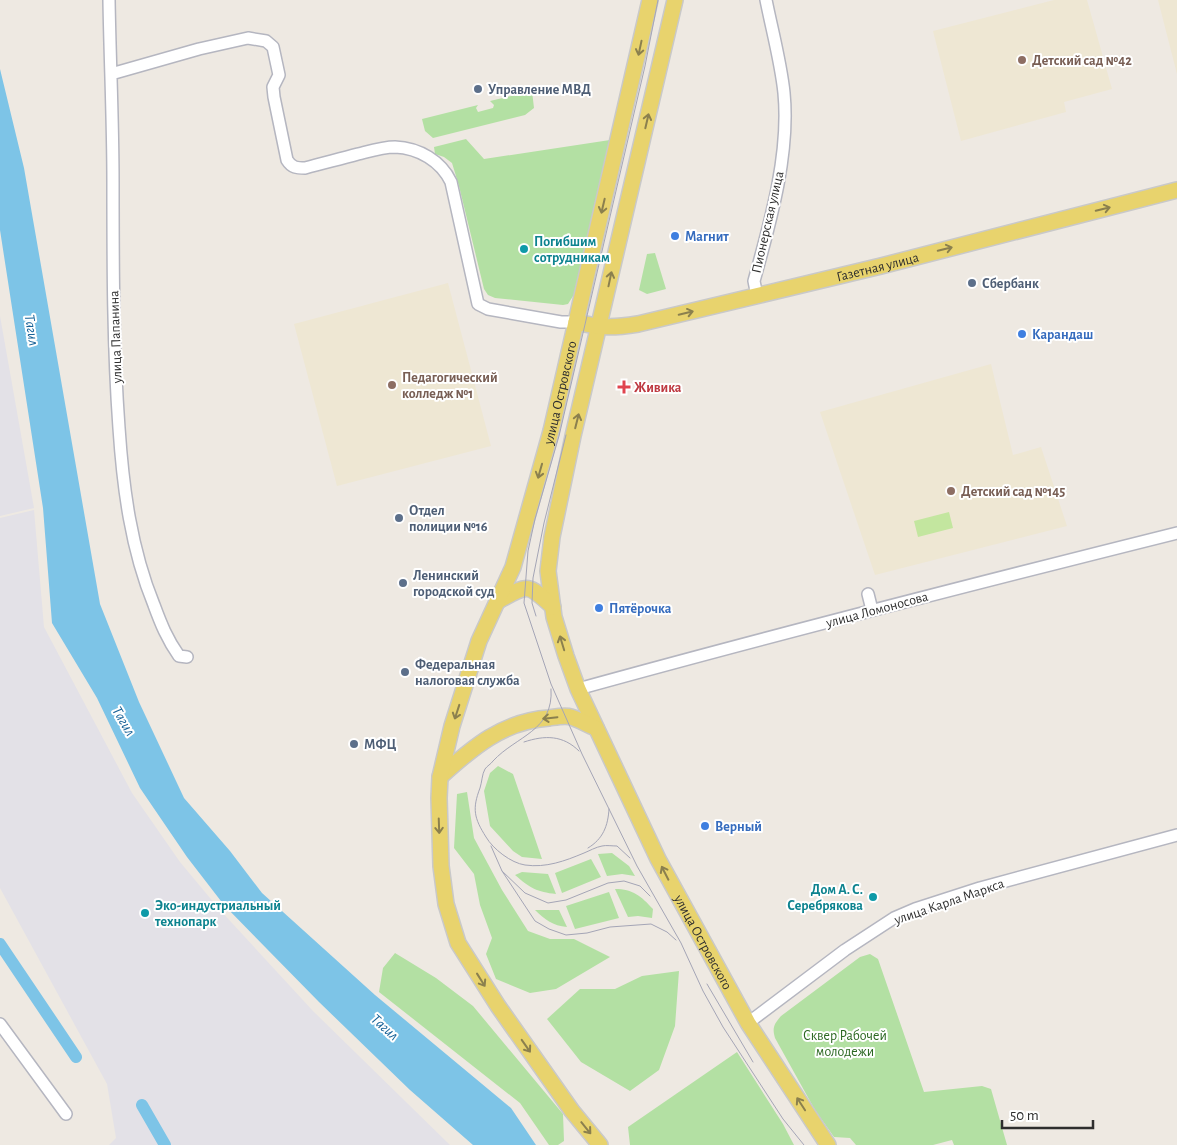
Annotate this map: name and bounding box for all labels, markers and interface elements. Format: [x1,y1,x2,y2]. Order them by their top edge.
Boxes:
one-way arrow [635,39,644,55]
marker: Детский сад №42 [1016,54,1028,66]
place label: Детский сад №42 [1032,54,1132,68]
marker: Управление МВД [472,83,484,95]
place label: Управление МВД [488,83,591,97]
one-way arrow [643,114,652,130]
street label: Пионерская улица [749,169,787,275]
one-way arrow [598,198,607,214]
one-way arrow [1094,204,1110,213]
marker: Магнит [669,230,681,242]
place label: Магнит [685,230,729,244]
place label: Погибшим сотрудникам [534,235,610,265]
marker: Погибшим сотрудникам [518,243,530,255]
one-way arrow [937,244,953,253]
street label: Газетная улица [835,250,921,284]
one-way arrow [606,272,615,288]
marker: Сбербанк [966,277,978,289]
place label: Сбербанк [982,277,1039,291]
street label: улица Папанина [107,290,125,385]
one-way arrow [677,308,693,317]
water label: Тагил [22,313,41,347]
marker: Карандаш [1016,328,1028,340]
place label: Карандаш [1032,328,1093,342]
street label: улица Островского [541,339,580,447]
place label: Педагогический колледж №1 [402,371,498,401]
marker: Педагогический колледж №1 [386,379,398,391]
marker: Живика [618,381,630,393]
place label: Живика [634,381,682,395]
one-way arrow [573,414,582,430]
one-way arrow [534,463,544,479]
marker: Детский сад №145 [945,485,957,497]
place label: Детский сад №145 [961,485,1065,499]
place label: Отдел полиции №16 [409,504,488,534]
marker: Отдел полиции №16 [393,512,405,524]
place label: Ленинский городской суд [413,569,495,599]
marker: Ленинский городской суд [397,577,409,589]
street label: улица Ломоносова [824,589,930,631]
marker: Пятёрочка [593,602,605,614]
place label: Пятёрочка [609,602,672,616]
one-way arrow [557,635,567,651]
place label: Федеральная налоговая служба [415,658,520,688]
marker: Федеральная налоговая служба [399,666,411,678]
water label: Тагил [109,704,138,739]
one-way arrow [451,704,461,720]
one-way arrow [542,713,558,723]
marker: МФЦ [348,738,360,750]
place label: МФЦ [364,738,396,752]
one-way arrow [434,818,444,834]
marker: Верный [699,820,711,832]
place label: Верный [715,820,762,834]
one-way arrow [660,866,670,881]
street label: улица Карла Маркса [892,876,1007,928]
place label: Дом А. С. Серебрякова [787,883,863,913]
marker: Дом А. С. Серебрякова [867,891,879,903]
street label: улица Островского [671,892,734,992]
place label: Эко-индустриальный технопарк [154,899,281,929]
marker: Эко-индустриальный технопарк [139,907,151,919]
one-way arrow [477,972,487,986]
water label: Тагил [368,1011,401,1043]
park label: Сквер Рабочей молодежи [803,1029,887,1059]
one-way arrow [521,1039,531,1053]
one-way arrow [795,1098,805,1112]
scale bar [1002,1098,1093,1130]
text: 50 m [1010,1108,1039,1123]
one-way arrow [580,1121,591,1134]

